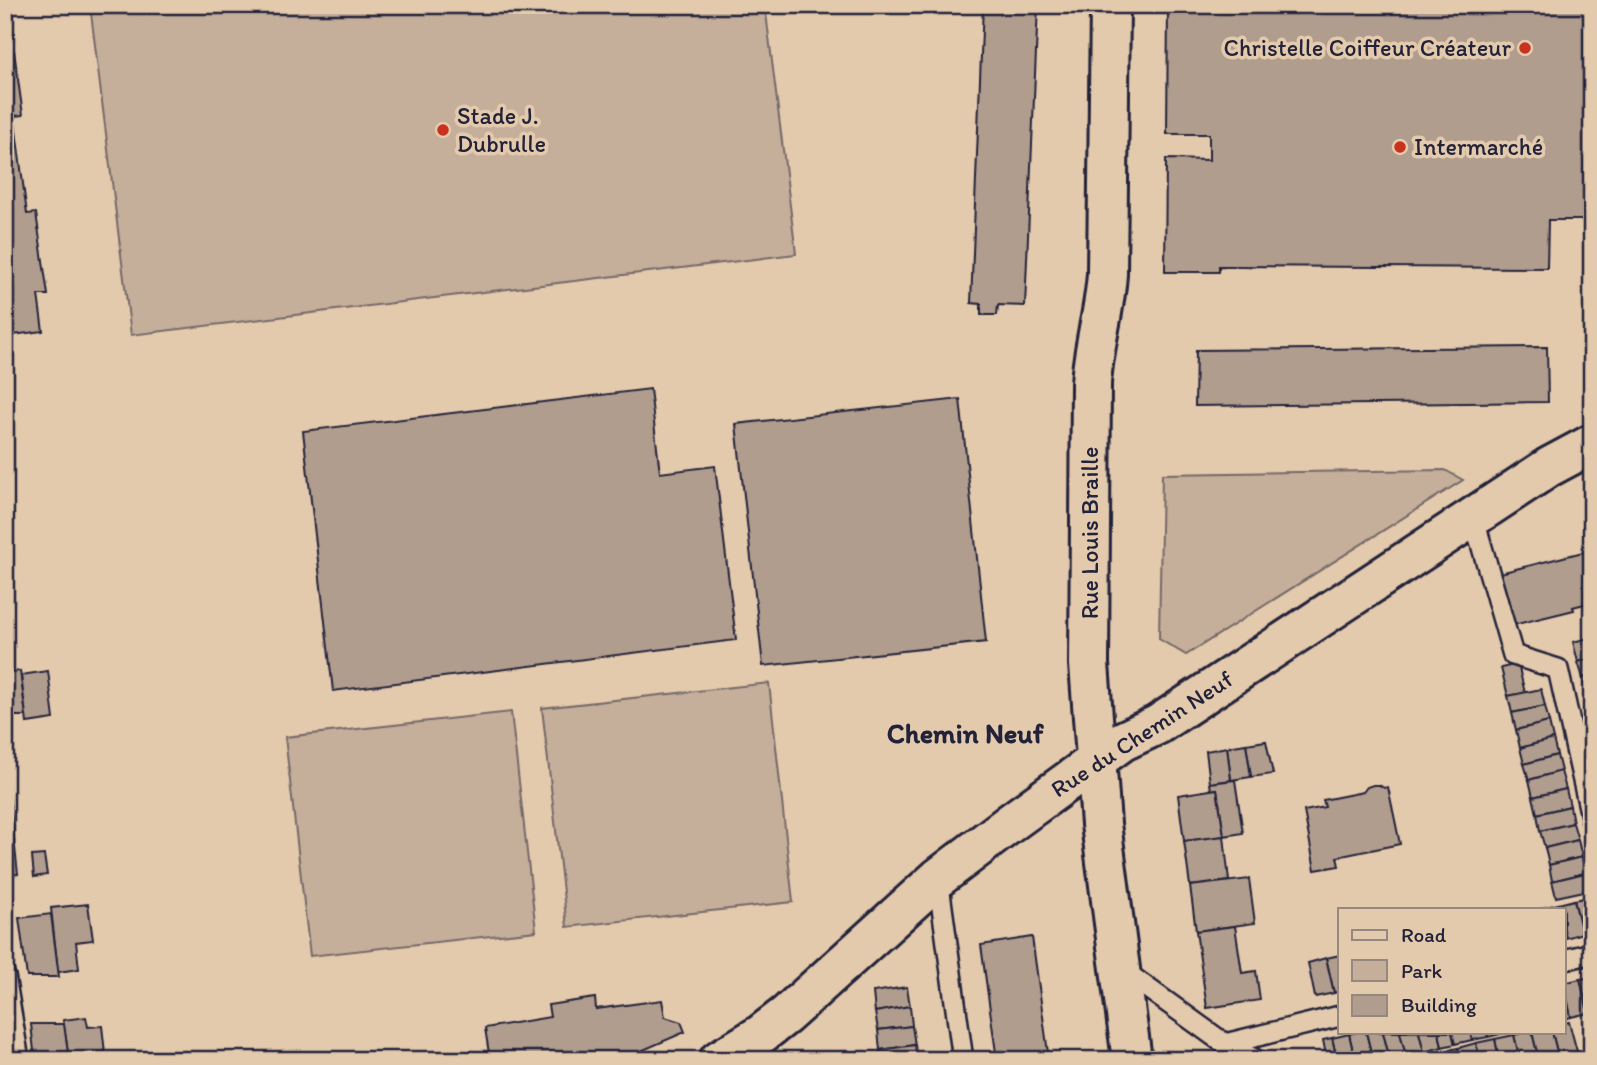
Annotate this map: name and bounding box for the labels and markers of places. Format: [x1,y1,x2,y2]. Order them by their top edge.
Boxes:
place label: Christelle Coiffeur Créateur [1223,33,1511,62]
marker: Christelle Coiffeur Créateur [1517,40,1533,56]
place label: Stade J. Dubrulle [457,101,546,158]
marker: Stade J. Dubrulle [435,122,451,138]
place label: Intermarché [1414,132,1543,161]
marker: Intermarché [1392,139,1408,155]

